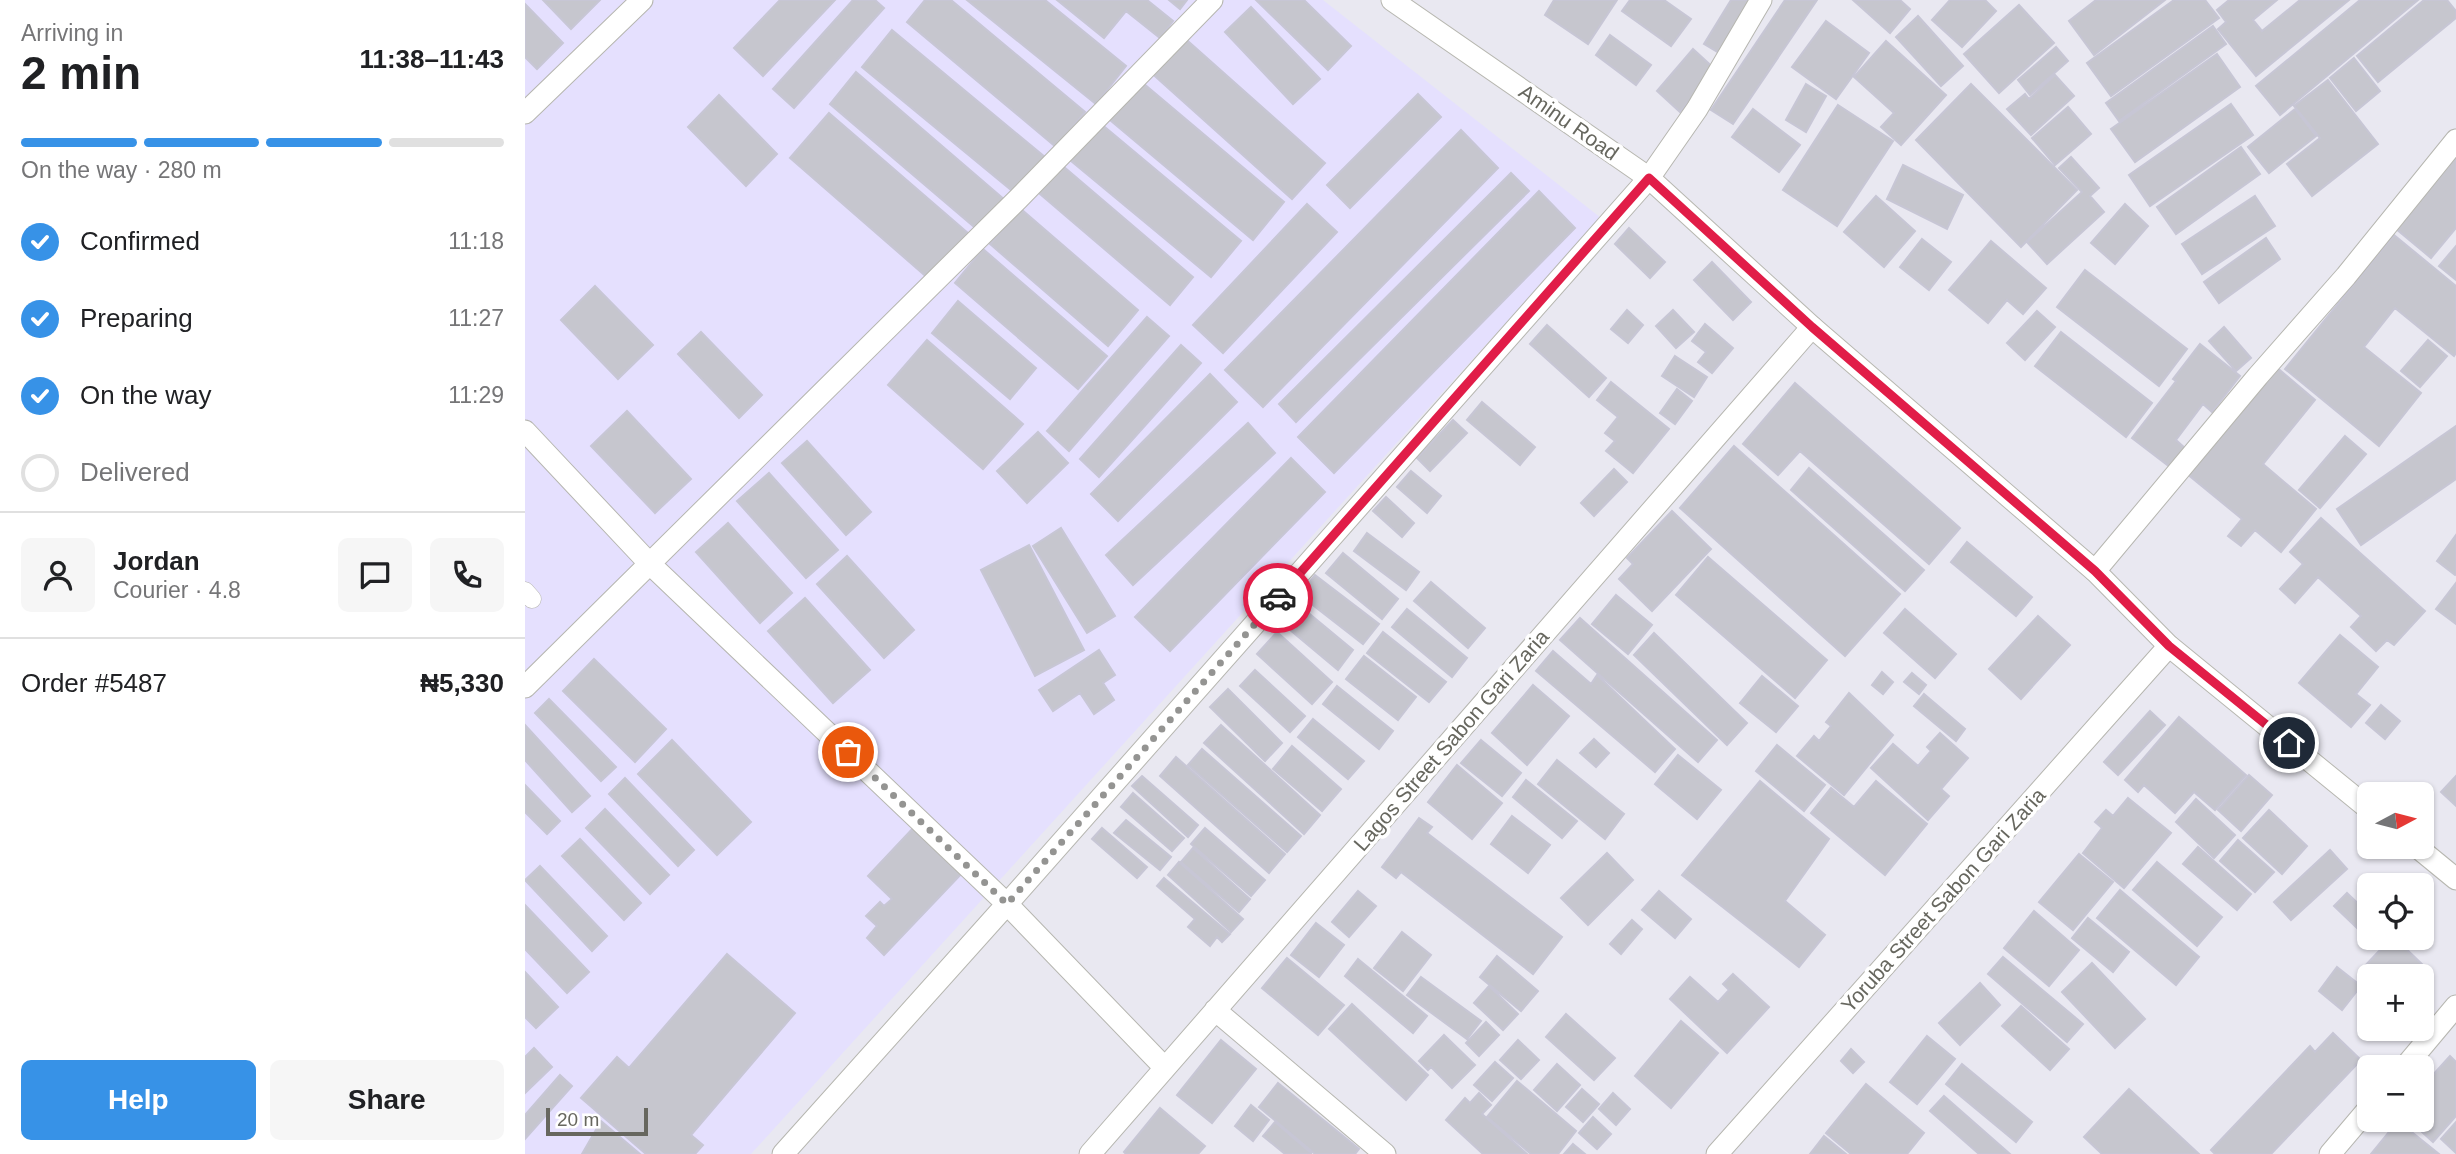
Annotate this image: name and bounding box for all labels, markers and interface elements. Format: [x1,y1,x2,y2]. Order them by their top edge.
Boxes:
text: Arriving in [21,20,123,46]
text: 11:38–11:43 [359,44,504,74]
text: 2 min [21,47,141,99]
street label: Aminu Road [1515,79,1623,165]
text: On the way · 280 m [21,157,222,183]
icon: check [21,223,59,261]
text: Confirmed [80,226,200,256]
text: 11:18 [448,228,504,254]
icon: check [21,300,59,338]
text: Preparing [80,303,193,333]
text: 11:27 [448,305,504,331]
icon: check [21,377,59,415]
text: On the way [80,380,212,410]
text: 11:29 [448,382,504,408]
text: Delivered [80,457,190,487]
button: person [21,538,95,612]
button: chat [338,538,412,612]
button: phone [430,538,504,612]
text: Jordan [113,546,200,576]
courier [1243,563,1313,633]
text: Courier · 4.8 [113,577,241,603]
icon: car [1259,579,1297,617]
street label: Lagos Street Sabon Gari Zaria [1349,625,1553,855]
text: Order #5487 [21,668,167,698]
text: ₦5,330 [420,668,504,698]
pin [2259,713,2319,773]
pin [818,722,878,782]
icon: home [2270,724,2308,762]
icon: bag [829,733,867,771]
north arrow [2357,782,2434,859]
map controls [2357,782,2434,1132]
street label: Yoruba Street Sabon Gari Zaria [1836,783,2050,1017]
button: locate [2357,873,2434,950]
button: + [2357,964,2434,1041]
button: − [2357,1055,2434,1132]
button: Help [21,1060,256,1140]
button: Share [270,1060,504,1140]
scale bar [546,1105,647,1137]
text: 20 m [557,1109,599,1130]

